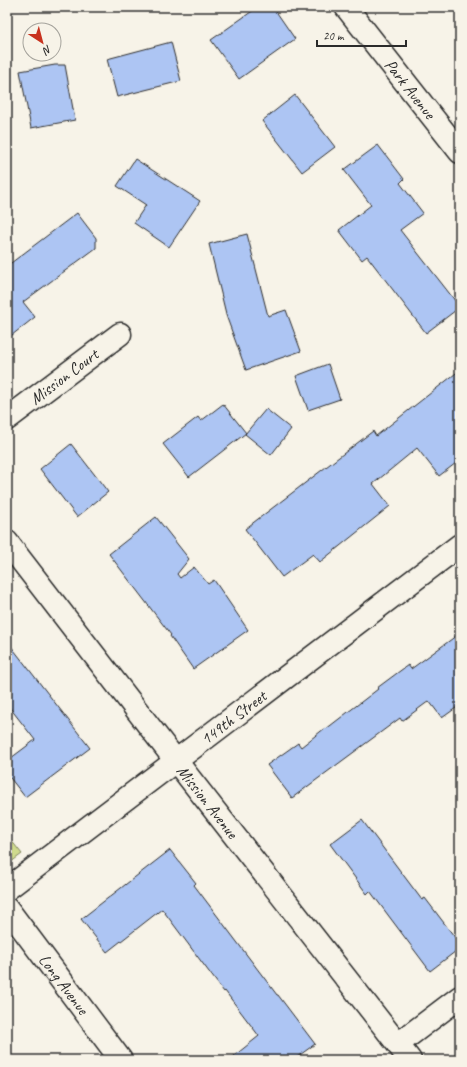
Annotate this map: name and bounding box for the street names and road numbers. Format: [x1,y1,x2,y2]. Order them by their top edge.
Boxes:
street label: Park Avenue [380,55,441,124]
street label: Mission Court [26,343,104,409]
street label: 149th Street [196,685,272,749]
street label: Mission Avenue [172,761,243,844]
street label: Long Avenue [34,950,94,1020]

